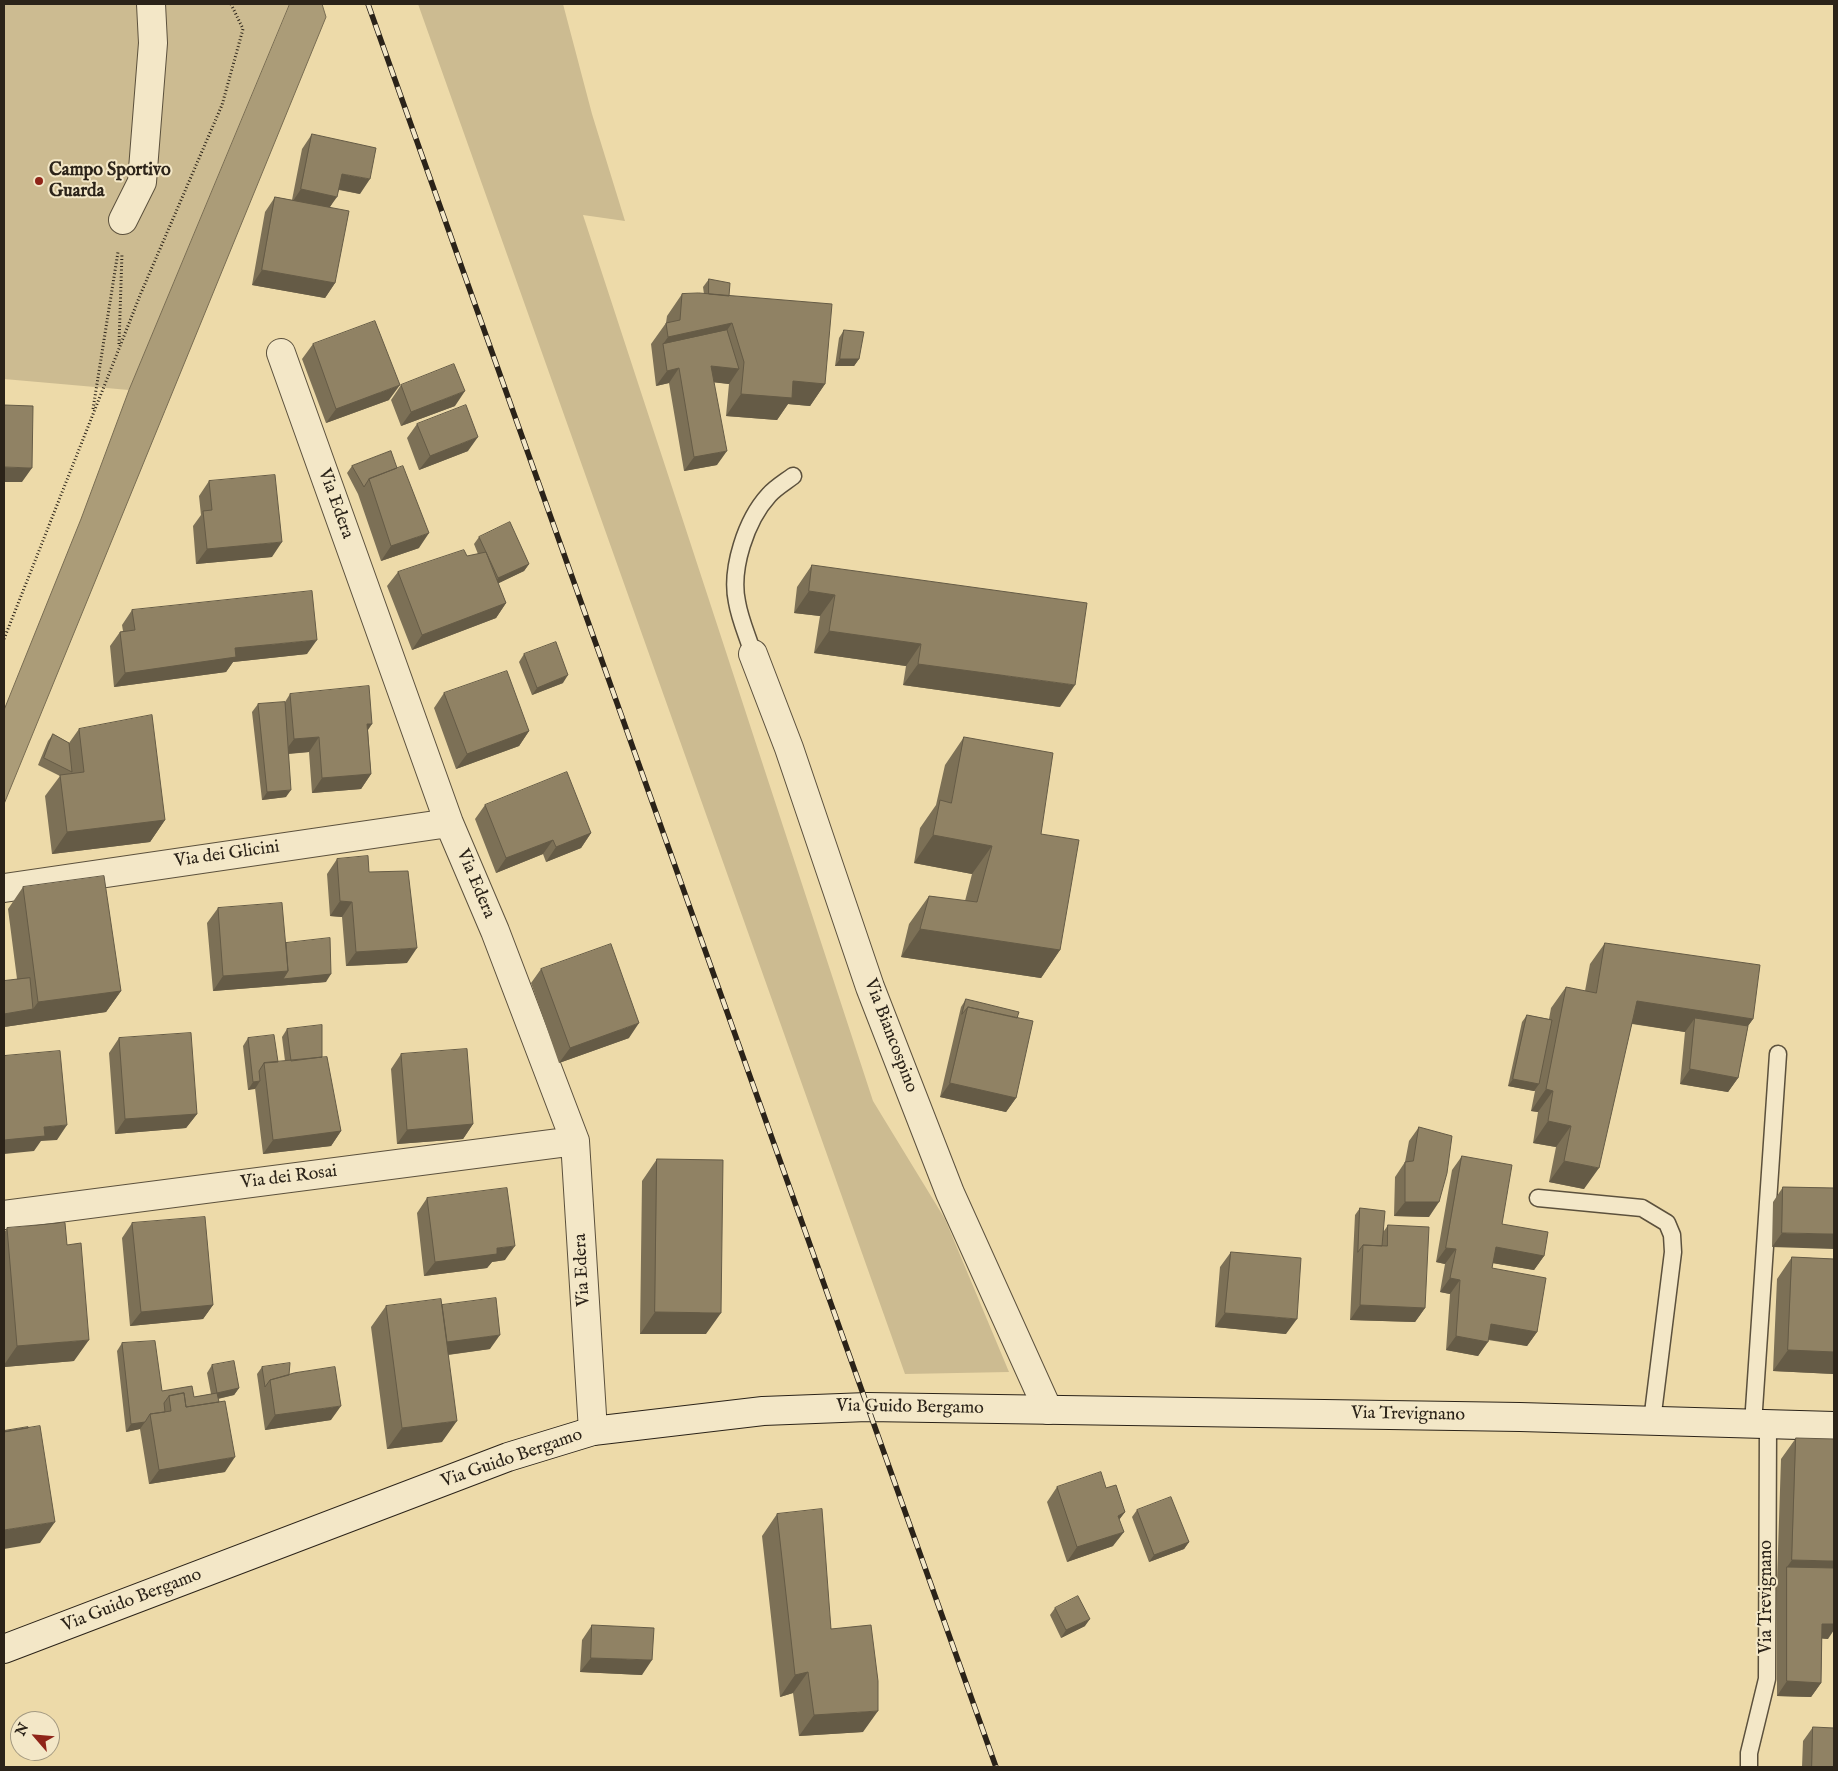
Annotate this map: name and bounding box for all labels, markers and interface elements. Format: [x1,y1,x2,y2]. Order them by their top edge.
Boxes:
place label: Campo Sportivo Guarda [49,160,171,202]
marker: Campo Sportivo Guarda [33,175,45,187]
street label: Via Edera [312,466,358,542]
street label: Via dei Glicini [173,837,281,873]
street label: Via Edera [451,846,499,922]
street label: Via Biancospino [858,976,922,1096]
street label: Via dei Rosai [239,1161,339,1195]
street label: Via Edera [570,1233,596,1307]
street label: Via Guido Bergamo [836,1396,984,1420]
street label: Via Trevignano [1351,1403,1465,1427]
street label: Via Guido Bergamo [439,1425,585,1493]
street label: Via Trevignano [1756,1540,1778,1654]
street label: Via Guido Bergamo [59,1564,205,1638]
north arrow [10,1711,60,1761]
text: N [12,1720,33,1739]

